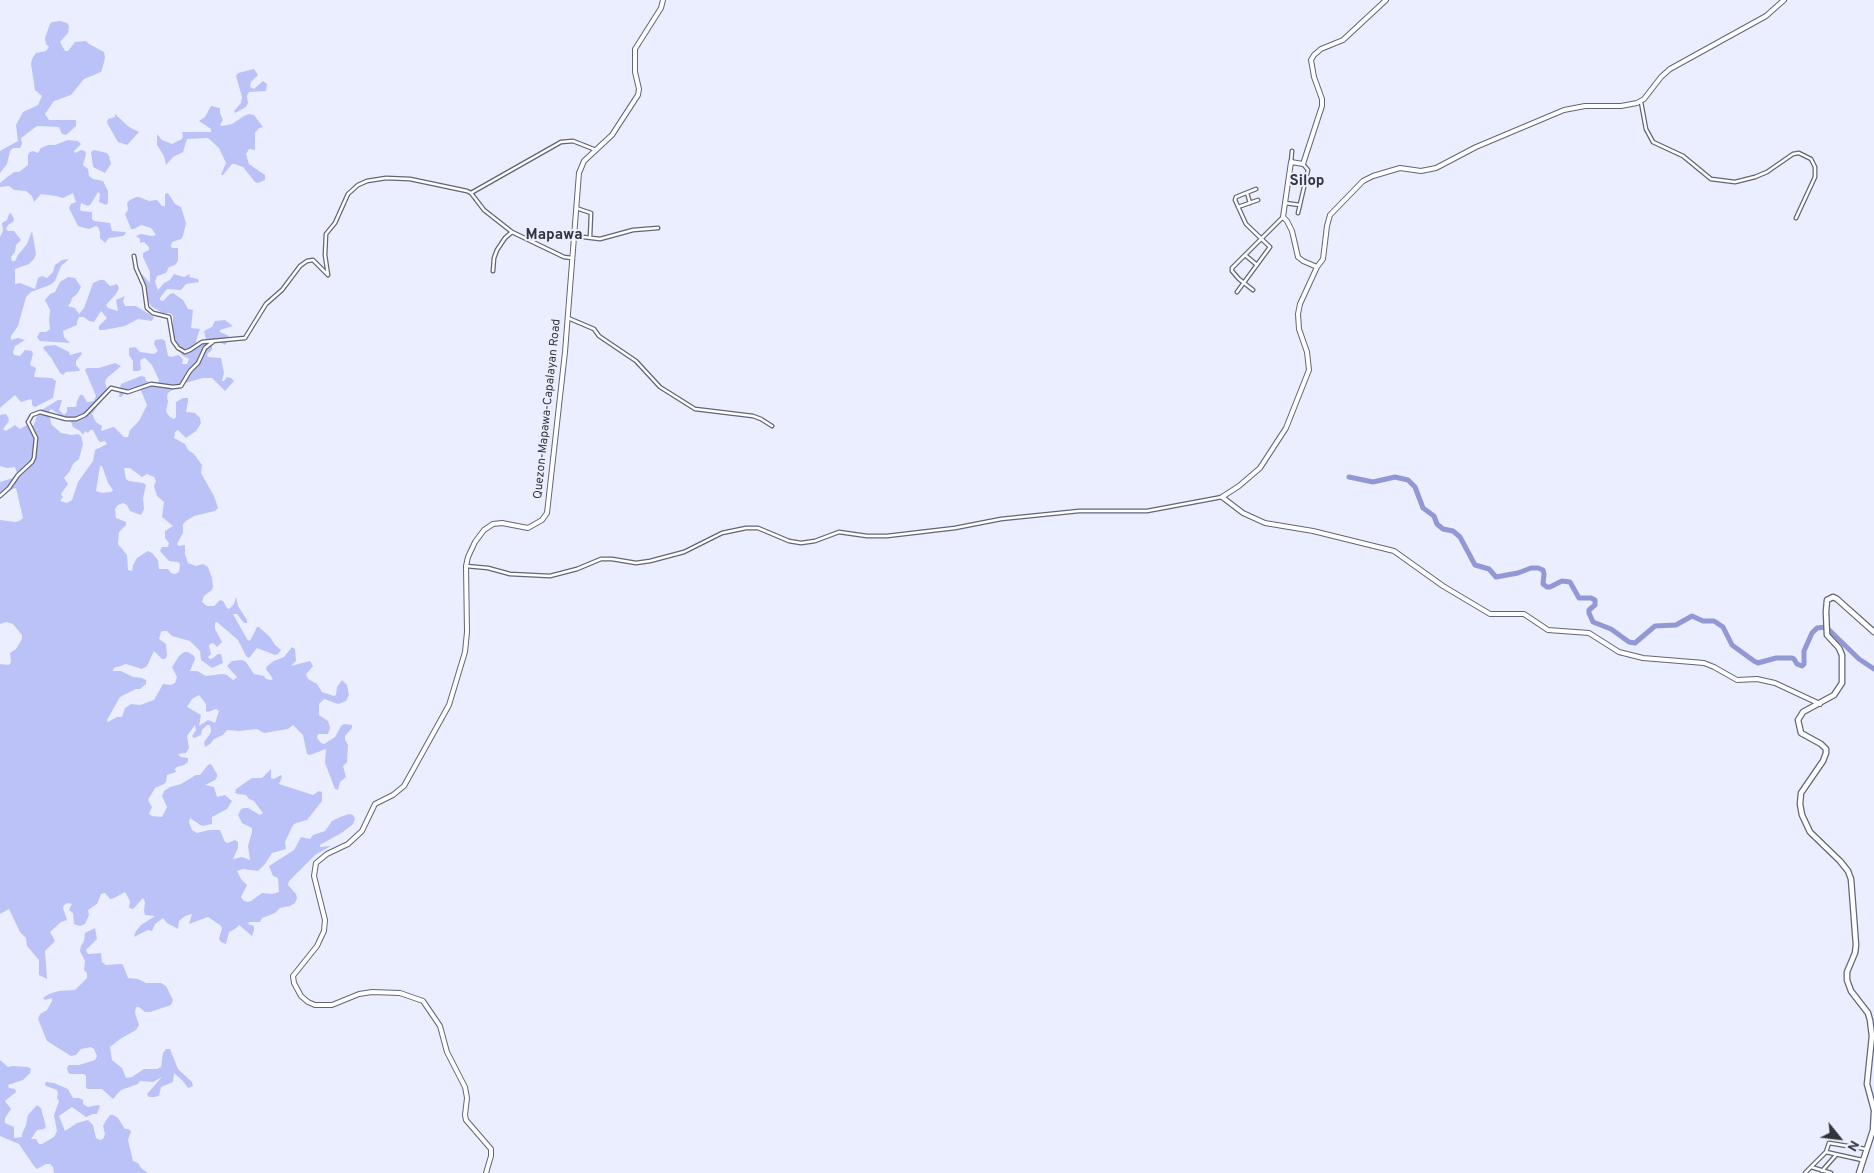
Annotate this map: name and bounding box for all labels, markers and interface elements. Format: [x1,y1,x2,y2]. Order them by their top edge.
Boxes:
district label: Silop [1290,173,1324,191]
district label: Mapawa [525,227,583,245]
street label: Quezon-Mapawa-Capalayan Road [531,318,565,500]
north arrow [1814,1113,1864,1163]
text: N [1843,1137,1862,1154]

